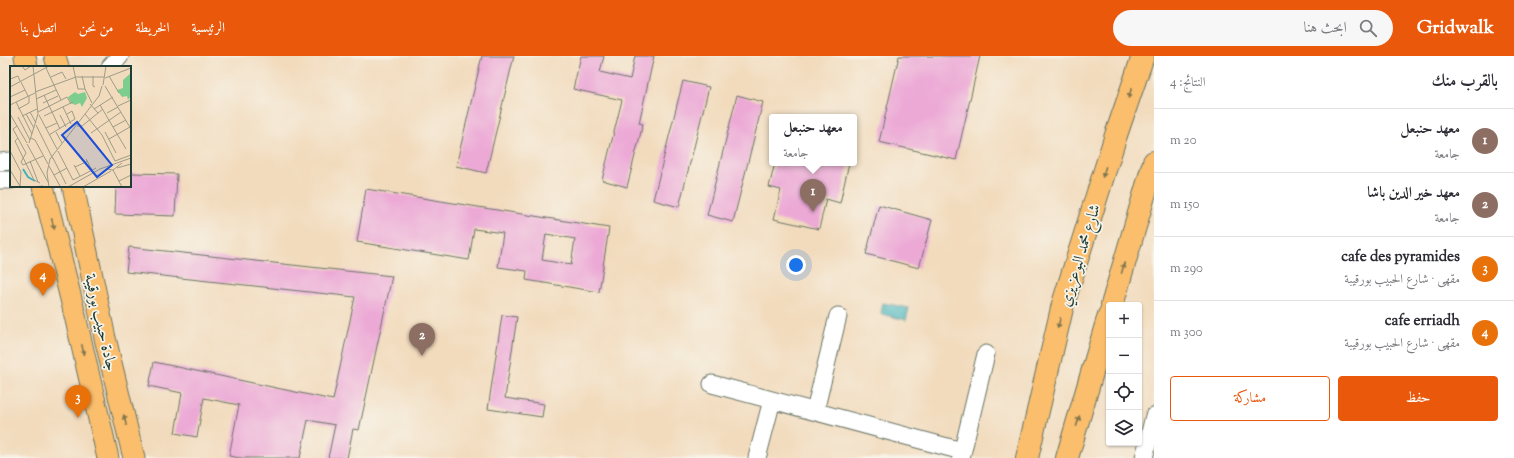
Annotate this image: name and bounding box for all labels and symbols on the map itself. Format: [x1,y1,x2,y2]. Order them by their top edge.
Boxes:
inset map [10,66,131,187]
one-way arrow [1127,87,1133,99]
one-way arrow [1101,166,1107,178]
pin: 1 [800,179,826,212]
street label: شارع محمد البوعزيزي [1055,202,1108,310]
one-way arrow [50,218,56,230]
your location [786,255,806,275]
one-way arrow [1120,261,1126,273]
pin: 4 [30,263,56,296]
street label: جادة حبيب بورقيبة [77,272,122,373]
one-way arrow [1055,317,1061,329]
pin: 2 [409,323,435,356]
one-way arrow [80,344,86,356]
pin: 3 [65,385,91,418]
one-way arrow [121,414,127,426]
one-way arrow [1075,414,1081,426]

